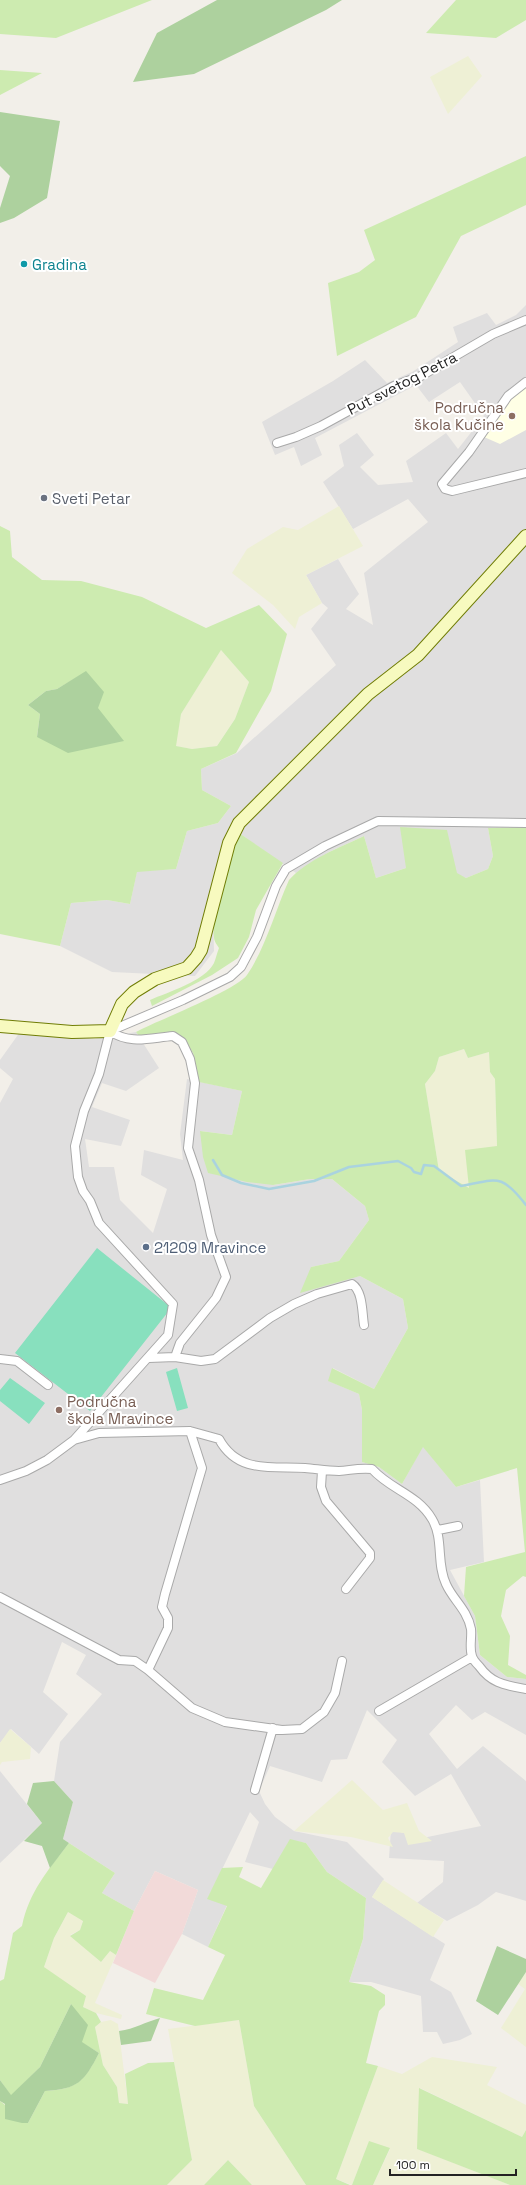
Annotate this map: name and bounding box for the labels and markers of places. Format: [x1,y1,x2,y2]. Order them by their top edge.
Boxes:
place label: Gradina [32,255,87,274]
marker: Gradina [19,259,29,269]
place label: Područna škola Kučine [414,398,504,434]
marker: Područna škola Kučine [507,411,517,421]
place label: Sveti Petar [52,489,131,508]
marker: Sveti Petar [39,493,49,503]
place label: 21209 Mravince [154,1238,267,1257]
marker: 21209 Mravince [141,1242,151,1252]
place label: Područna škola Mravince [67,1392,174,1428]
marker: Područna škola Mravince [54,1405,64,1415]

